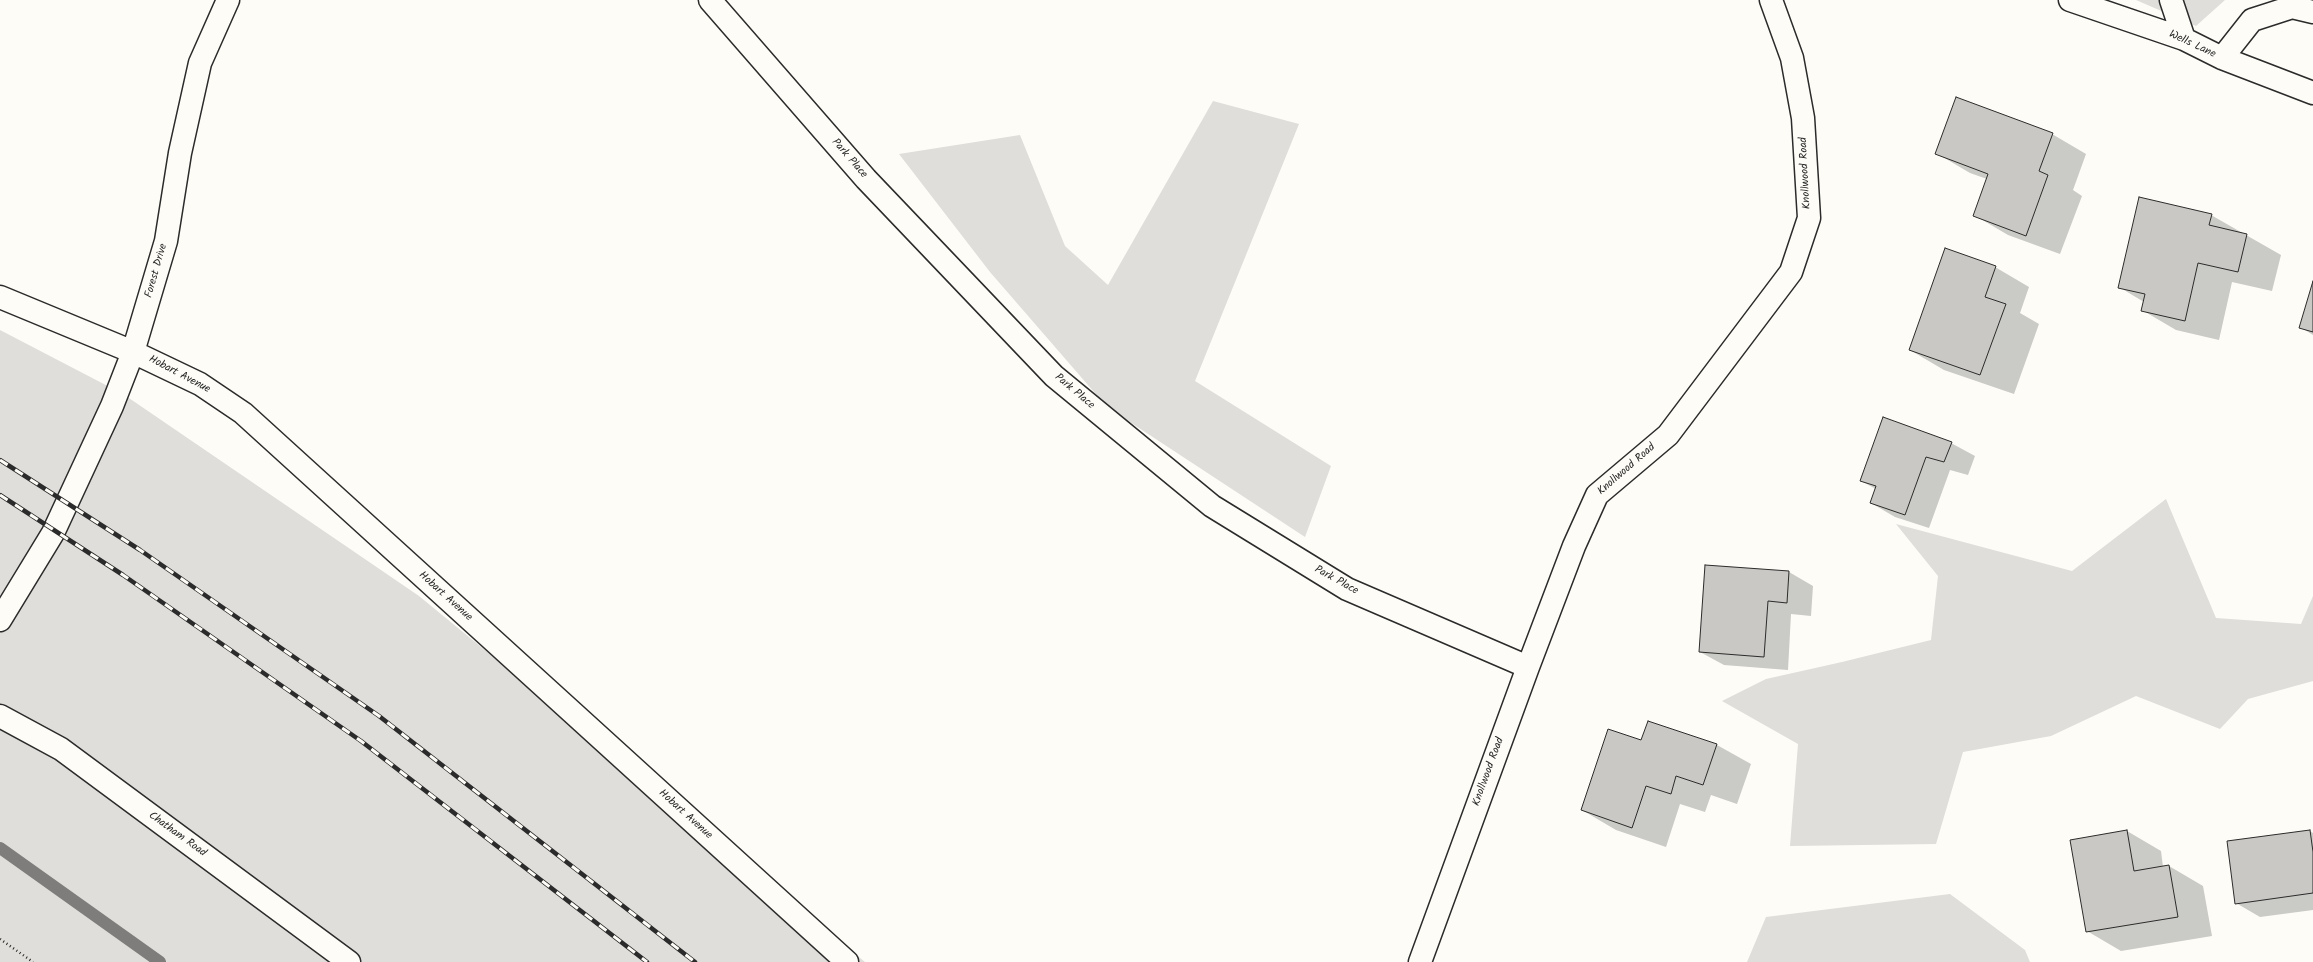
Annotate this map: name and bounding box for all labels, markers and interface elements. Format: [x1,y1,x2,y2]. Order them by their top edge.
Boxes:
street label: Wells Lane [2167,28,2217,62]
street label: Park Place [828,137,870,181]
street label: Knollwood Road [1798,137,1814,209]
street label: Forest Drive [143,242,171,300]
street label: Hobart Avenue [146,353,212,397]
street label: Park Place [1051,372,1097,412]
street label: Knollwood Road [1595,441,1659,499]
street label: Park Place [1312,564,1360,598]
street label: Hobart Avenue [415,569,475,625]
street label: Knollwood Road [1470,736,1508,808]
street label: Hobart Avenue [655,787,715,843]
street label: Chatham Road [146,810,208,860]

